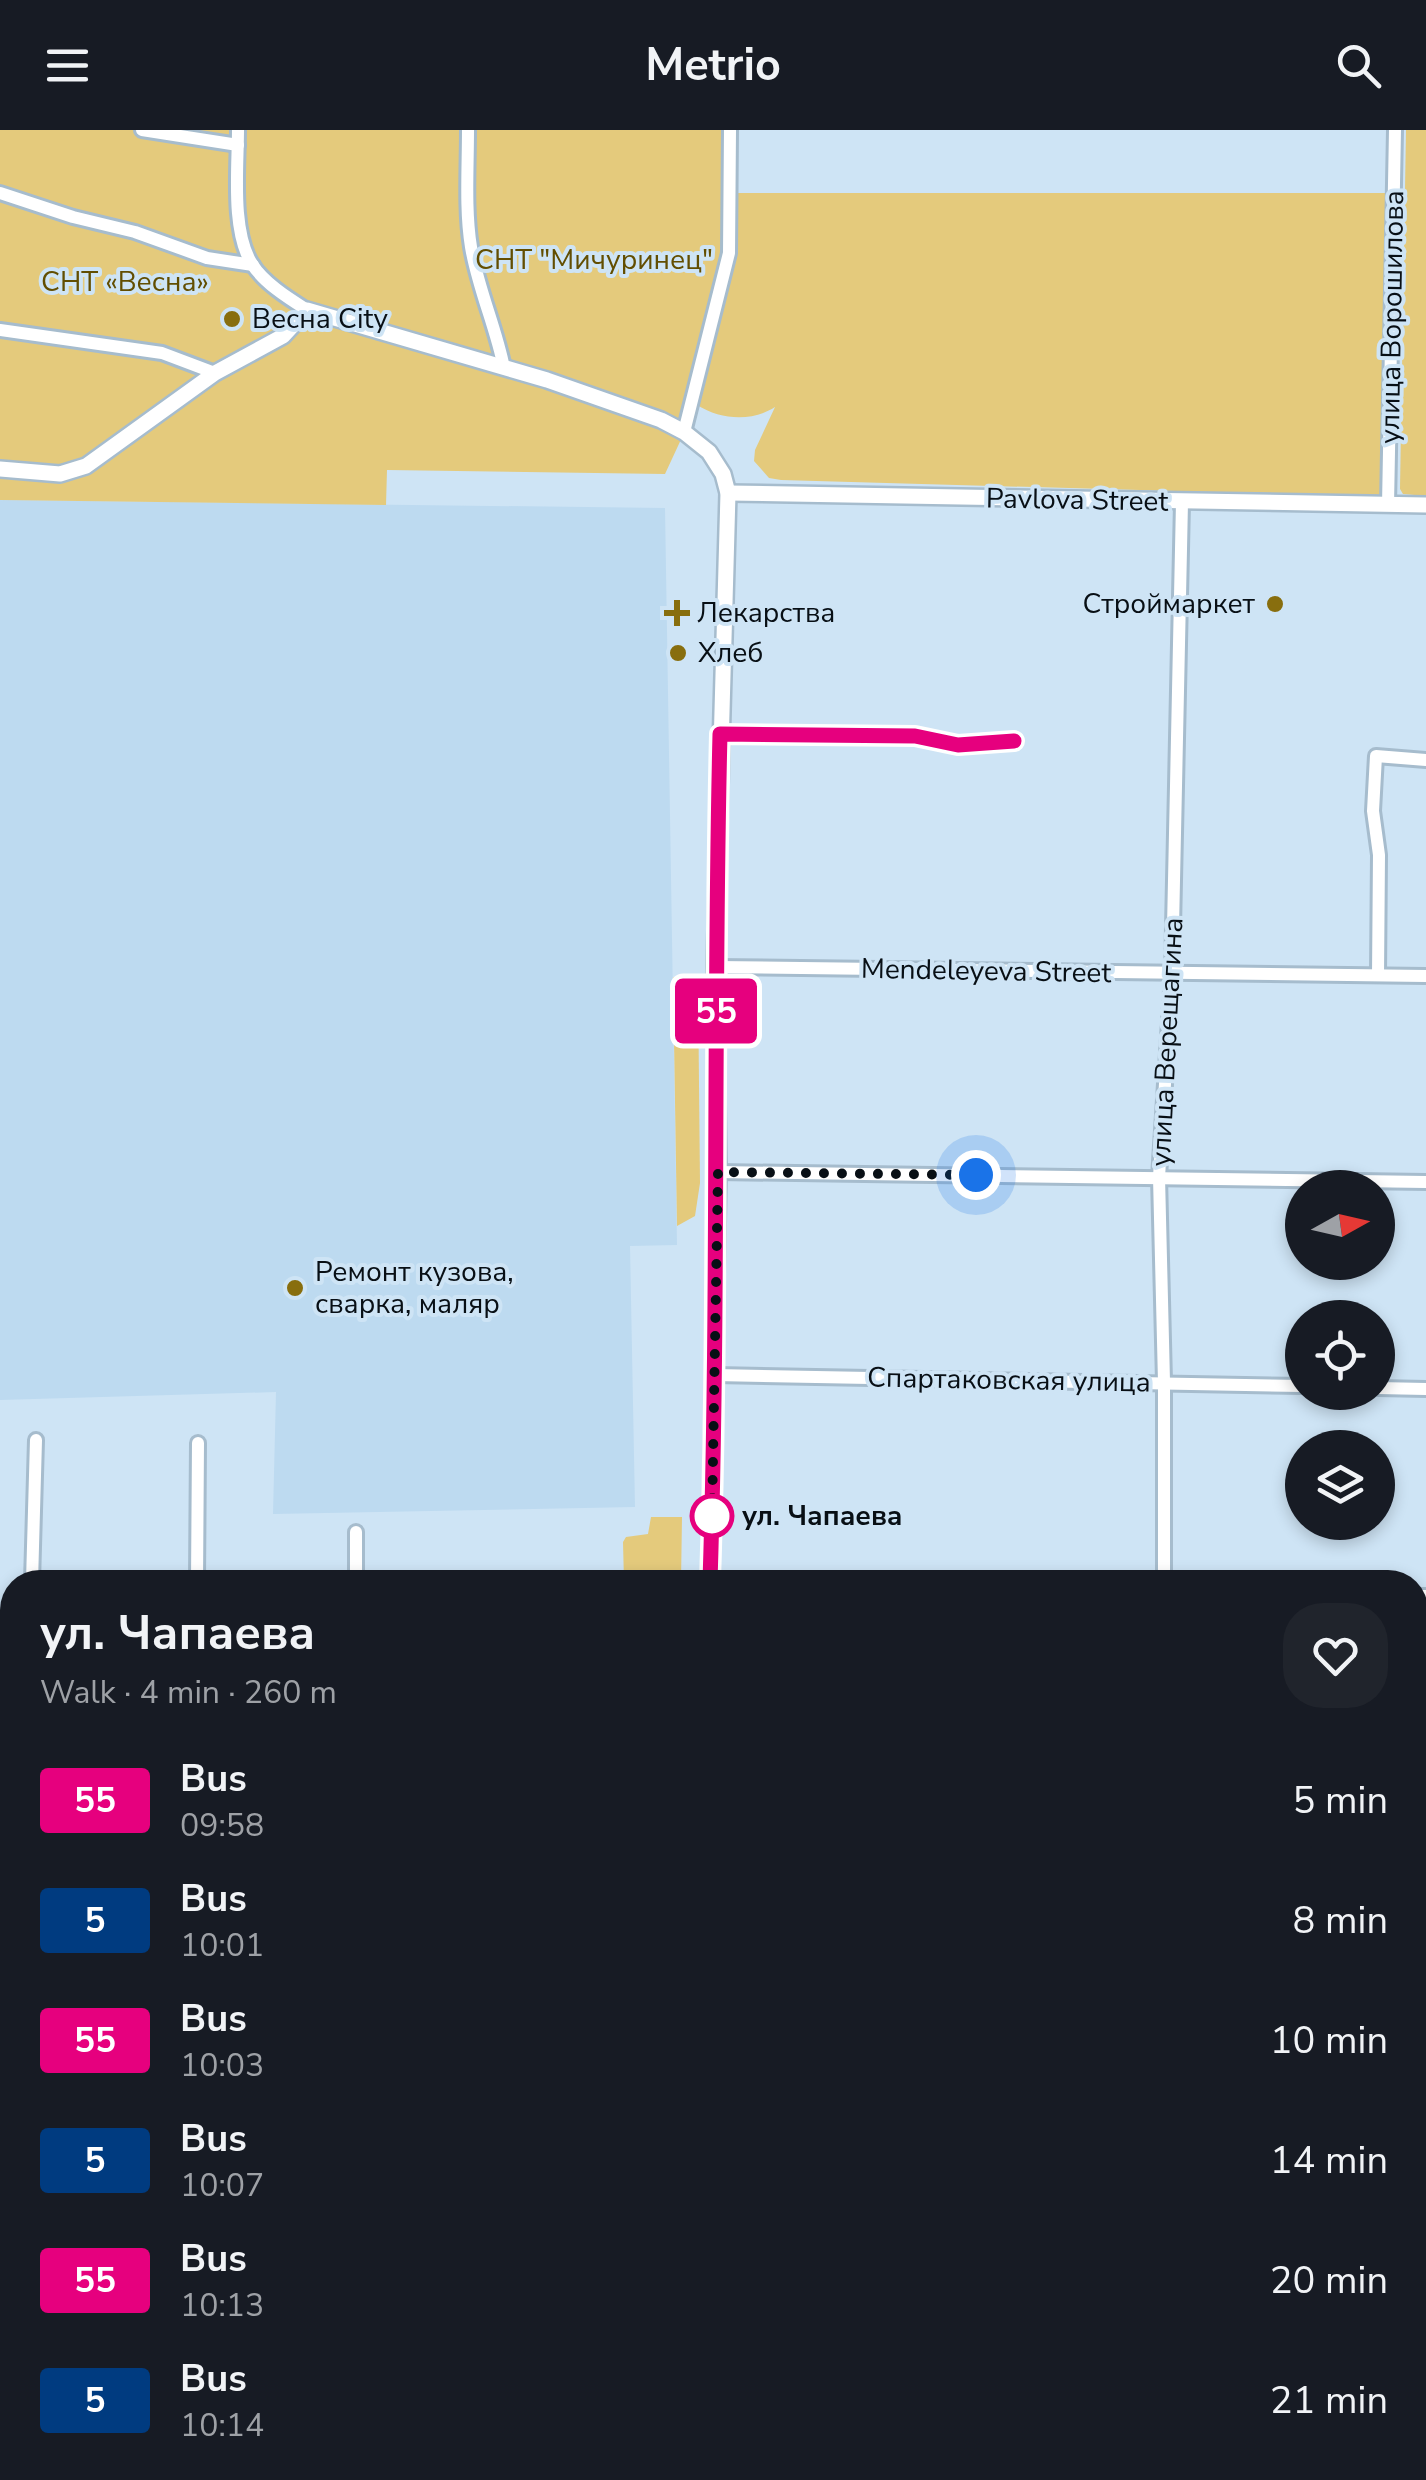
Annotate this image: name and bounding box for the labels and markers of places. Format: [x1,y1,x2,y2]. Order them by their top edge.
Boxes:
place label: Весна City [252,300,388,338]
marker: Весна City [221,308,243,330]
place label: Строймаркет [1082,585,1256,623]
marker: Строймаркет [1264,593,1286,615]
place label: Лекарства [697,594,835,632]
marker: Лекарства [666,602,688,624]
place label: Хлеб [698,634,763,672]
marker: Хлеб [667,642,689,664]
place label: Ремонт кузова, сварка, маляр [315,1253,514,1323]
marker: Ремонт кузова, сварка, маляр [284,1277,306,1299]
marker: ул. Чапаева [691,1495,733,1537]
place label: ул. Чапаева [742,1497,903,1535]

